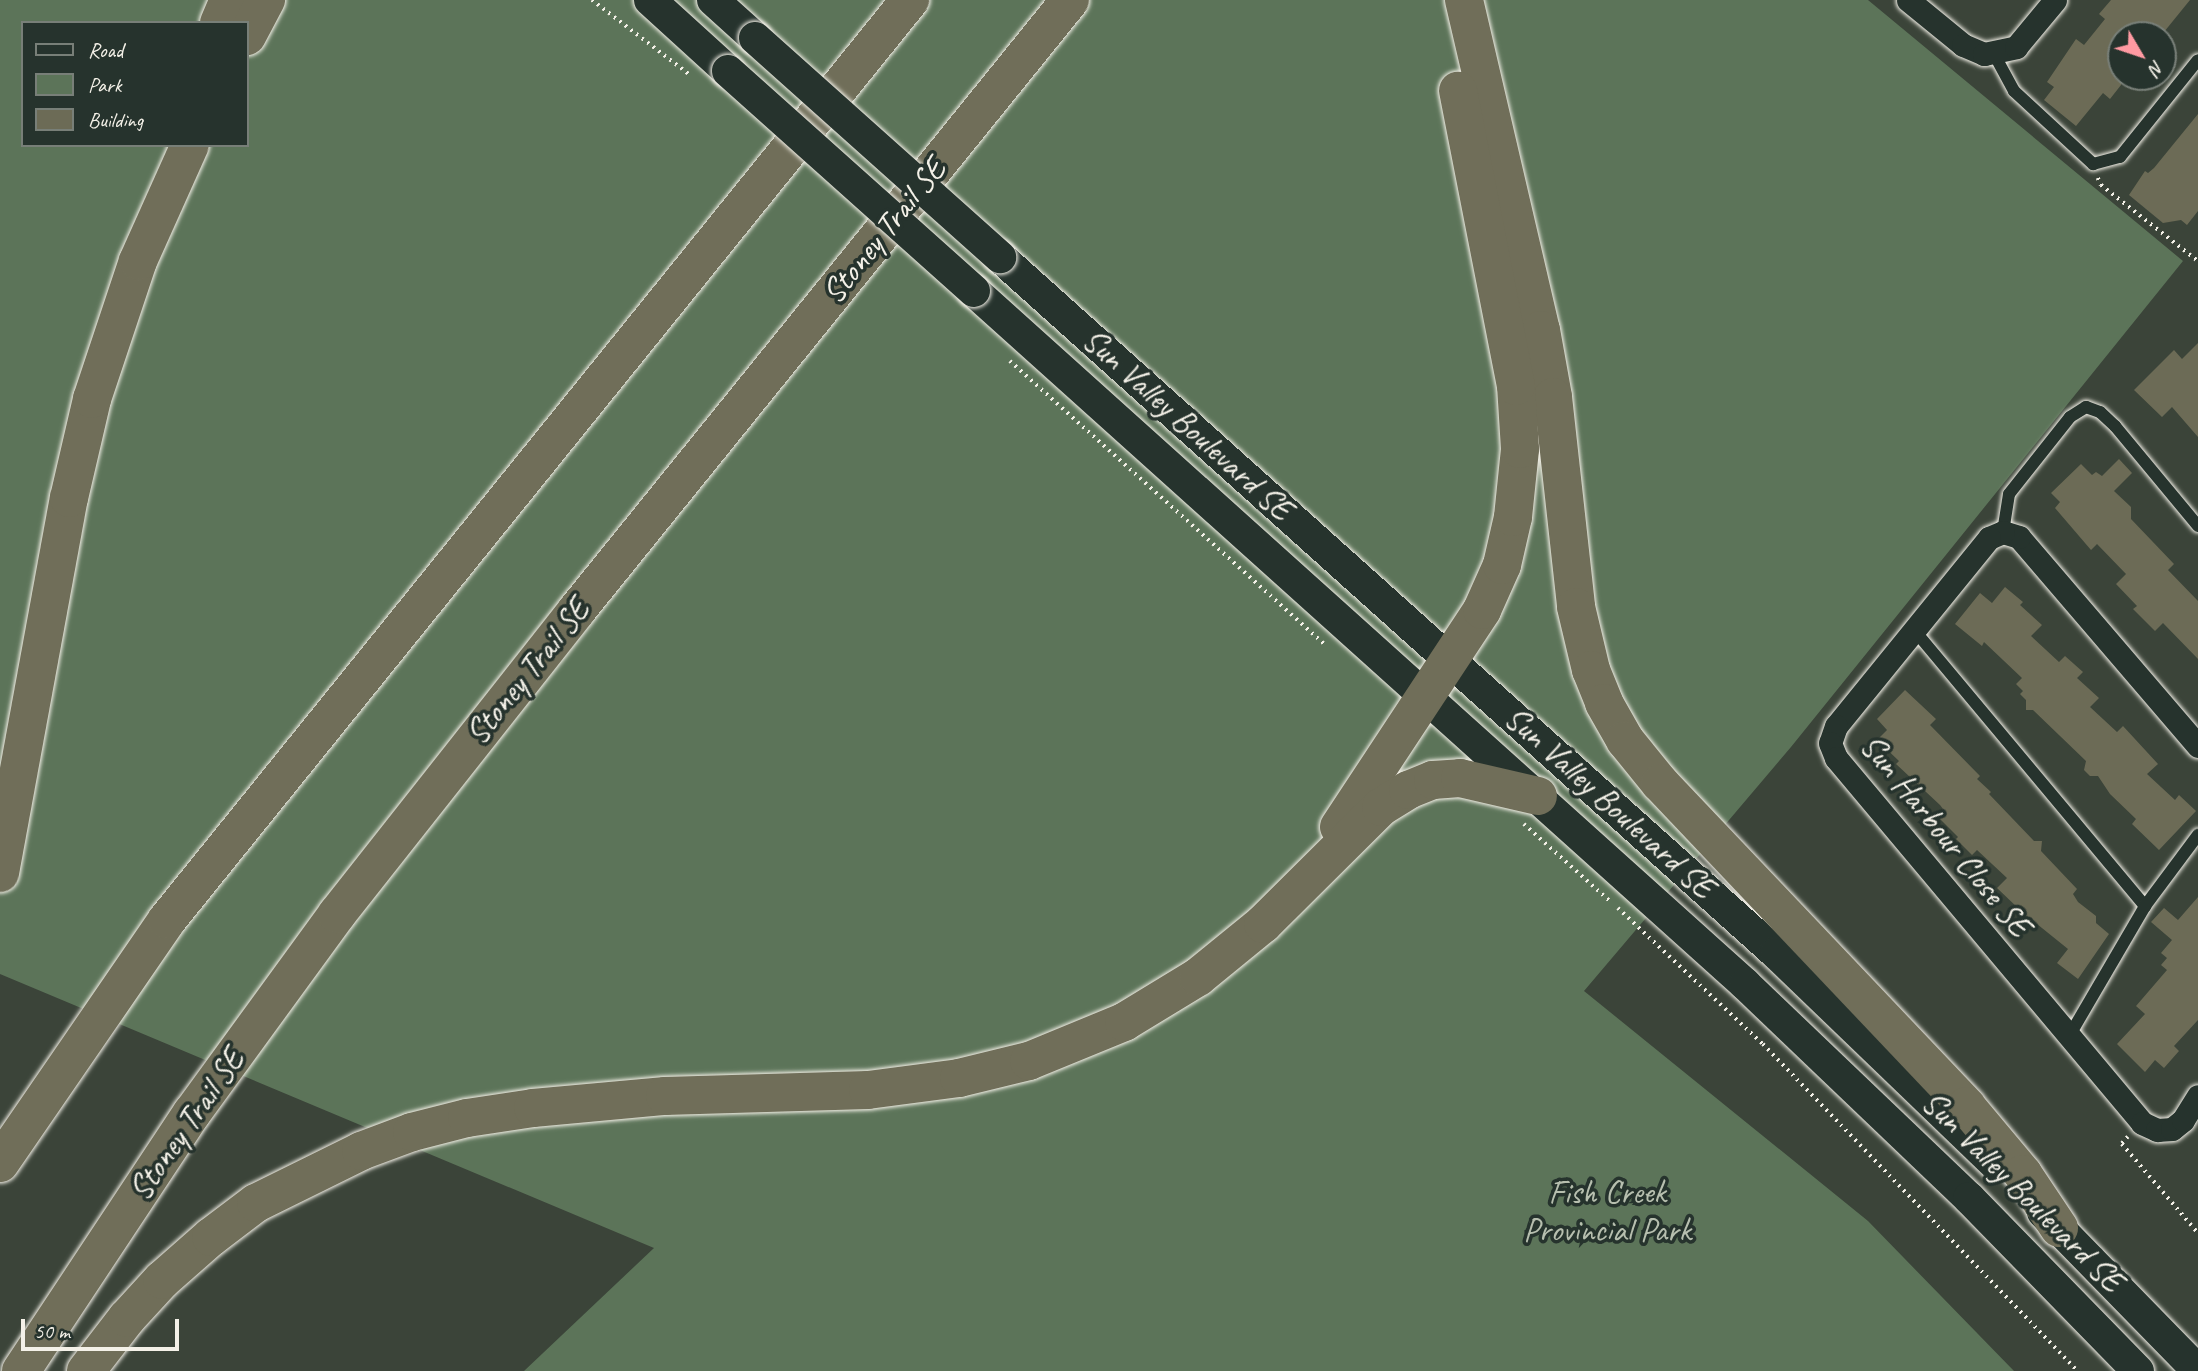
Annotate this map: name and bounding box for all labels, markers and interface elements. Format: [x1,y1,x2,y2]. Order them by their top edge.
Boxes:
legend [21,21,248,147]
north arrow [2107,21,2177,91]
text: Road [88,37,123,63]
text: N [2144,56,2170,80]
text: Park [88,72,121,98]
text: Building [88,107,143,133]
street label: Stoney Trail SE [813,150,955,312]
street label: Sun Valley Boulevard SE [1074,320,1300,530]
street label: Stoney Trail SE [457,591,599,753]
street label: Sun Valley Boulevard SE [1496,698,1722,908]
street label: Sun Harbour Close SE [1851,727,2039,945]
street label: Stoney Trail SE [120,1042,254,1208]
street label: Sun Valley Boulevard SE [1913,1083,2131,1301]
park label: Fish Creek Provincial Park [1523,1173,1691,1251]
scale bar [24,1304,182,1348]
text: 50 m [34,1318,70,1344]

